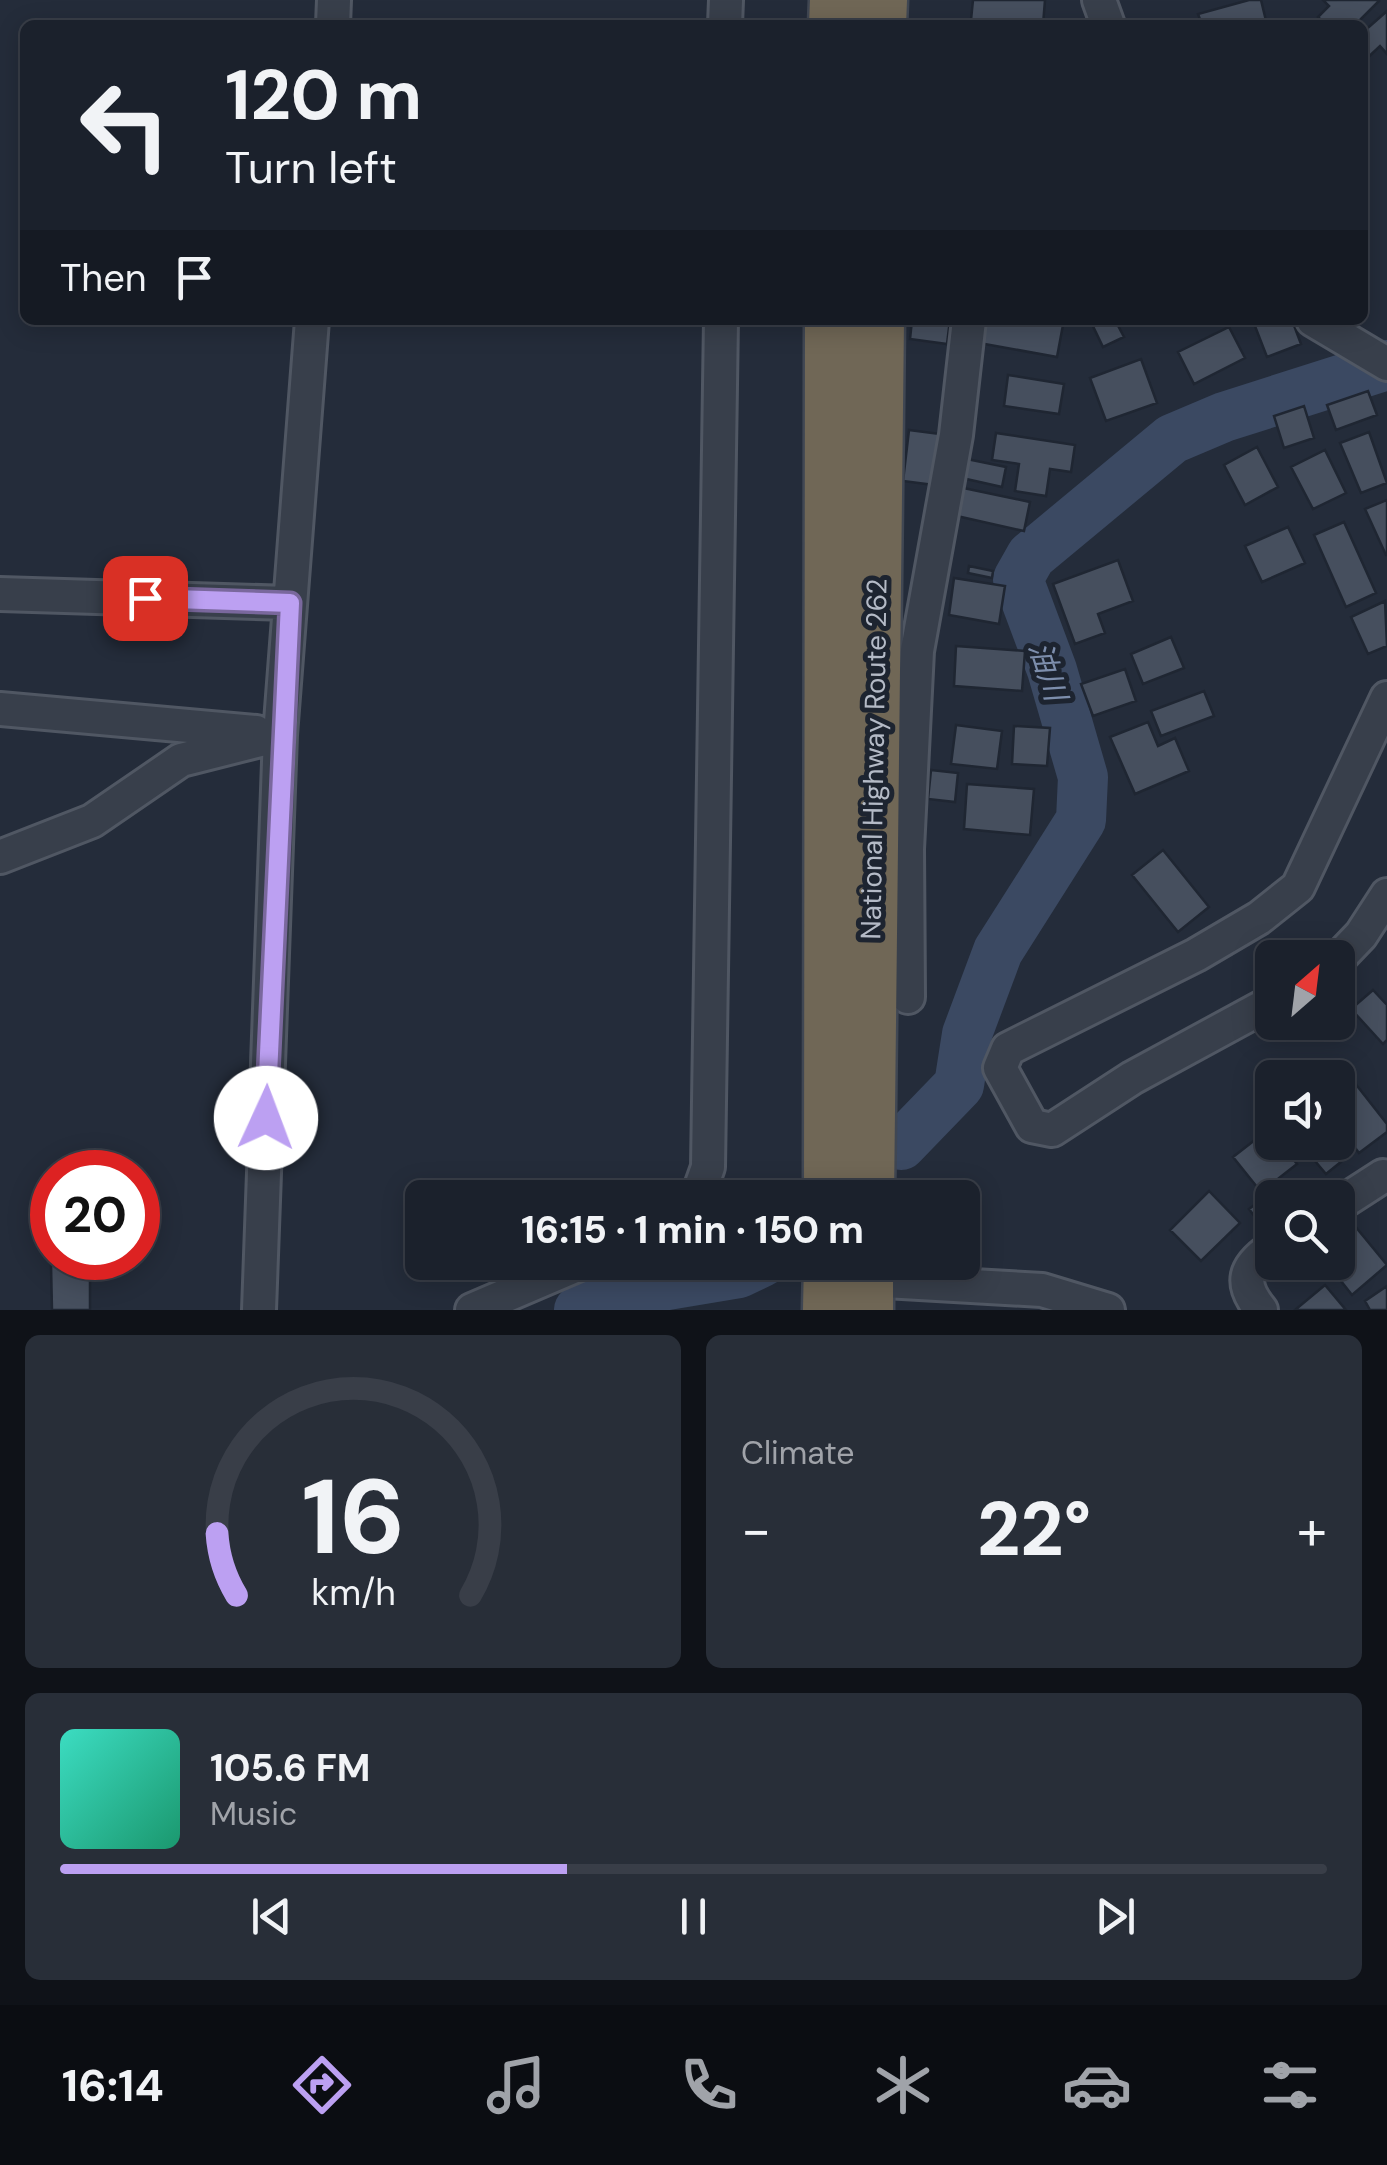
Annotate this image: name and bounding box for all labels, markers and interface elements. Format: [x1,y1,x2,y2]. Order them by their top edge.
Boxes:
text: 120 m [225,50,422,141]
icon: left [60,60,190,190]
text: Turn left [225,138,397,197]
icon: arrive [167,250,222,305]
text: Then [60,253,147,303]
pin [103,556,188,641]
icon: arrive [118,571,173,626]
street label: National Highway Route 262 [852,578,896,940]
water label: 油川 [1020,636,1077,708]
north arrow [1255,940,1355,1040]
map controls [1255,940,1355,1280]
button: sound [1255,1060,1355,1160]
position arrow [214,1066,318,1170]
speed limit sign: 20 [30,1150,160,1280]
button: search [1255,1180,1355,1280]
text: 16:15 · 1 min · 150 m [521,1205,864,1255]
text: Climate [741,1432,855,1474]
text: 16 [301,1450,405,1585]
text: 22° [977,1481,1091,1578]
text: − [741,1494,771,1566]
text: + [1297,1494,1327,1566]
text: km/h [311,1570,395,1616]
text: 105.6 FM [210,1743,370,1793]
text: Music [210,1793,297,1835]
icon: previous [244,1889,299,1944]
icon: pause [666,1889,721,1944]
icon: next [1088,1889,1143,1944]
icon: directions [287,2050,357,2120]
icon: music [481,2050,551,2120]
icon: phone [674,2050,744,2120]
icon: climate [868,2050,938,2120]
icon: car [1062,2050,1132,2120]
icon: filters [1255,2050,1325,2120]
text: 16:14 [62,2056,164,2115]

